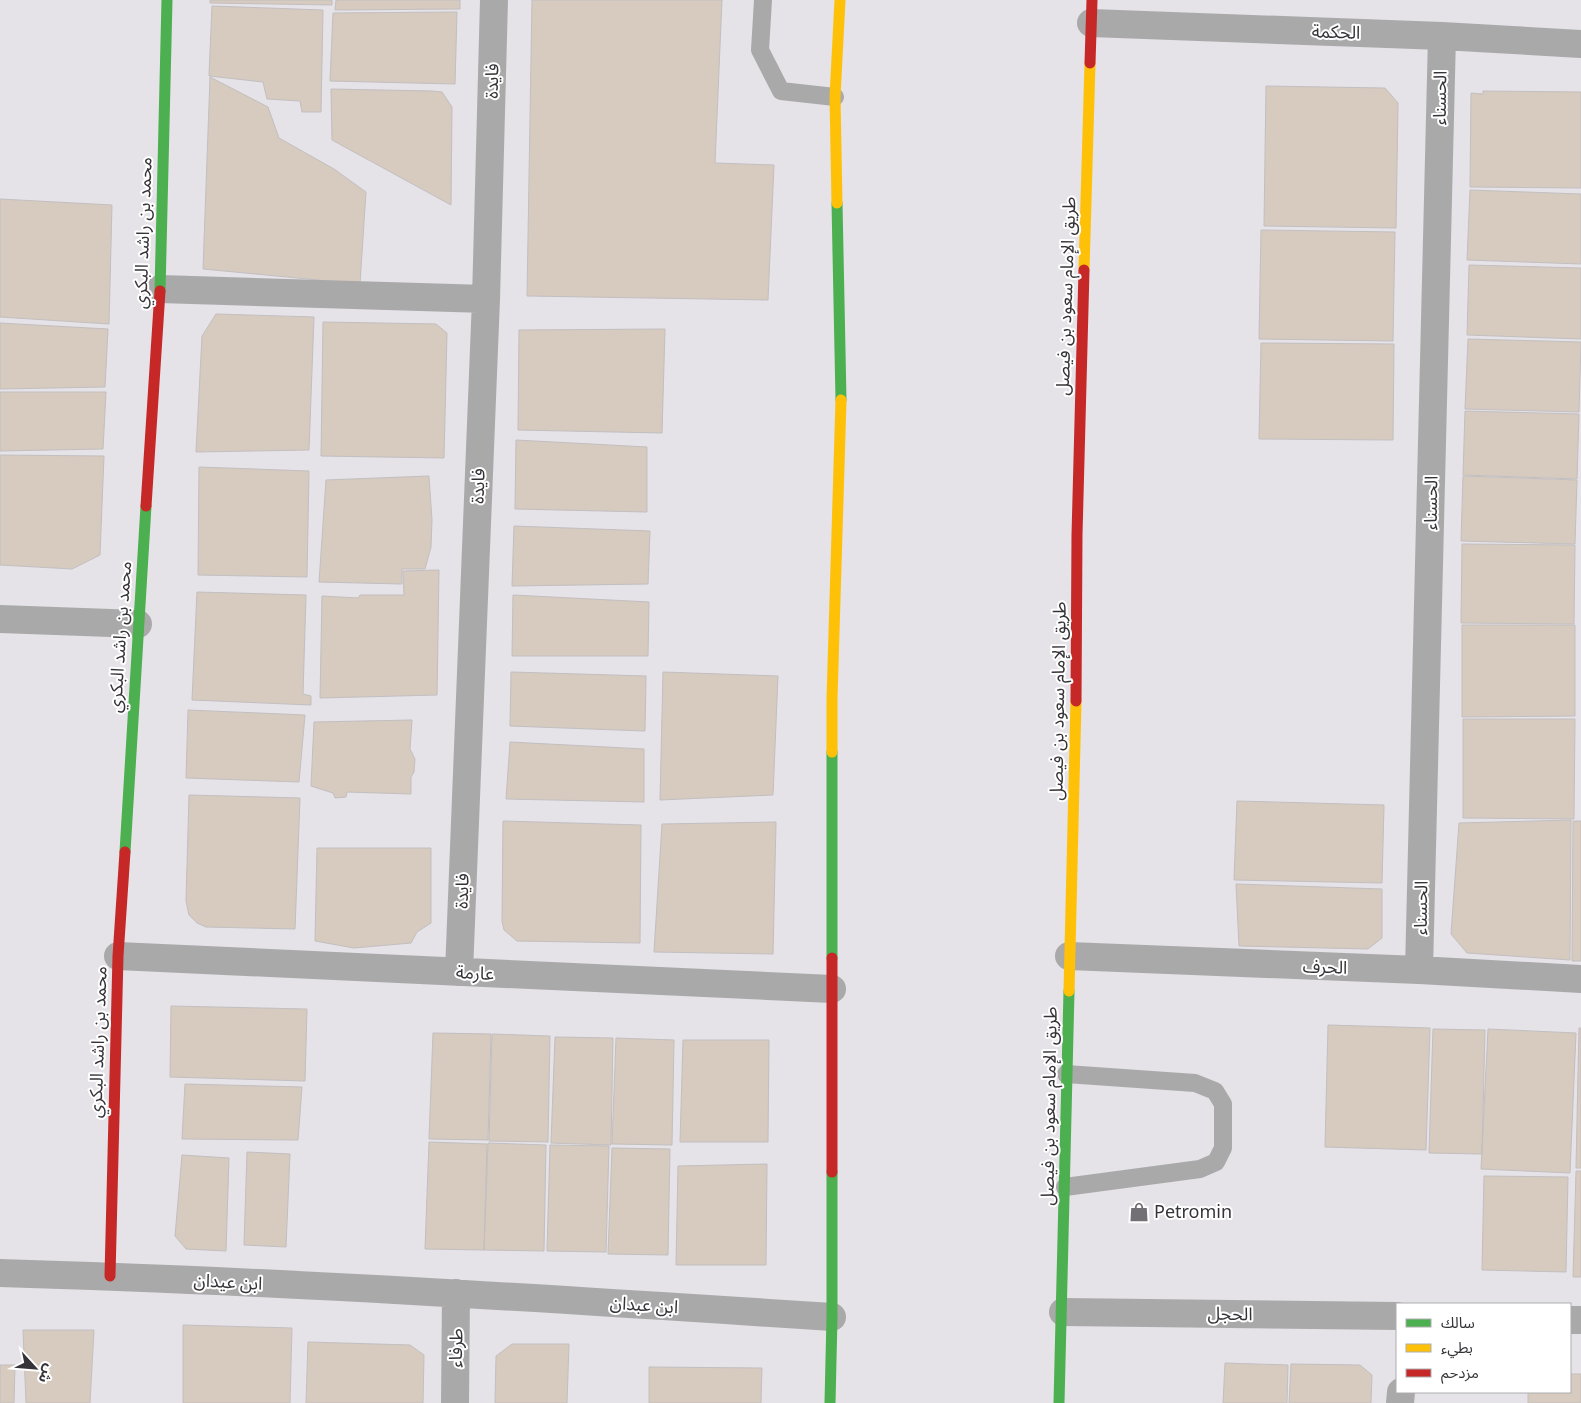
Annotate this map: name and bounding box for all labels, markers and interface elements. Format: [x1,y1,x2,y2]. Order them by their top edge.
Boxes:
street label: الحكمة [1311,18,1361,44]
street label: فايدة [479,63,503,99]
street label: الحسناء [1427,71,1451,125]
street label: محمد بن راشد البكري [127,157,159,309]
street label: طريق الإمام سعود بن فيصل [1050,196,1083,396]
street label: فايدة [464,468,490,504]
street label: الحسناء [1418,476,1442,530]
street label: محمد بن راشد البكري [102,560,138,714]
street label: طريق الإمام سعود بن فيصل [1043,601,1074,801]
street label: فايدة [448,873,474,909]
street label: الحسناء [1408,881,1432,935]
street label: الحرف [1302,953,1348,979]
street label: عارمة [455,959,495,985]
street label: محمد بن راشد البكري [82,966,114,1118]
street label: طريق الإمام سعود بن فيصل [1034,1006,1065,1206]
place label: Petromin [1154,1199,1232,1223]
shop icon: Petromin [1128,1201,1150,1223]
street label: ابن عيدان [193,1267,263,1295]
street label: ابن عبدان [609,1290,679,1318]
street label: الحجل [1207,1301,1253,1325]
legend [1396,1303,1571,1393]
text: سالك [1441,1312,1475,1332]
street label: طرفاء [443,1328,467,1368]
text: بطيء [1441,1337,1473,1359]
north arrow [10,1343,60,1393]
text: ش [34,1361,60,1387]
text: مزدحم [1441,1362,1479,1384]

